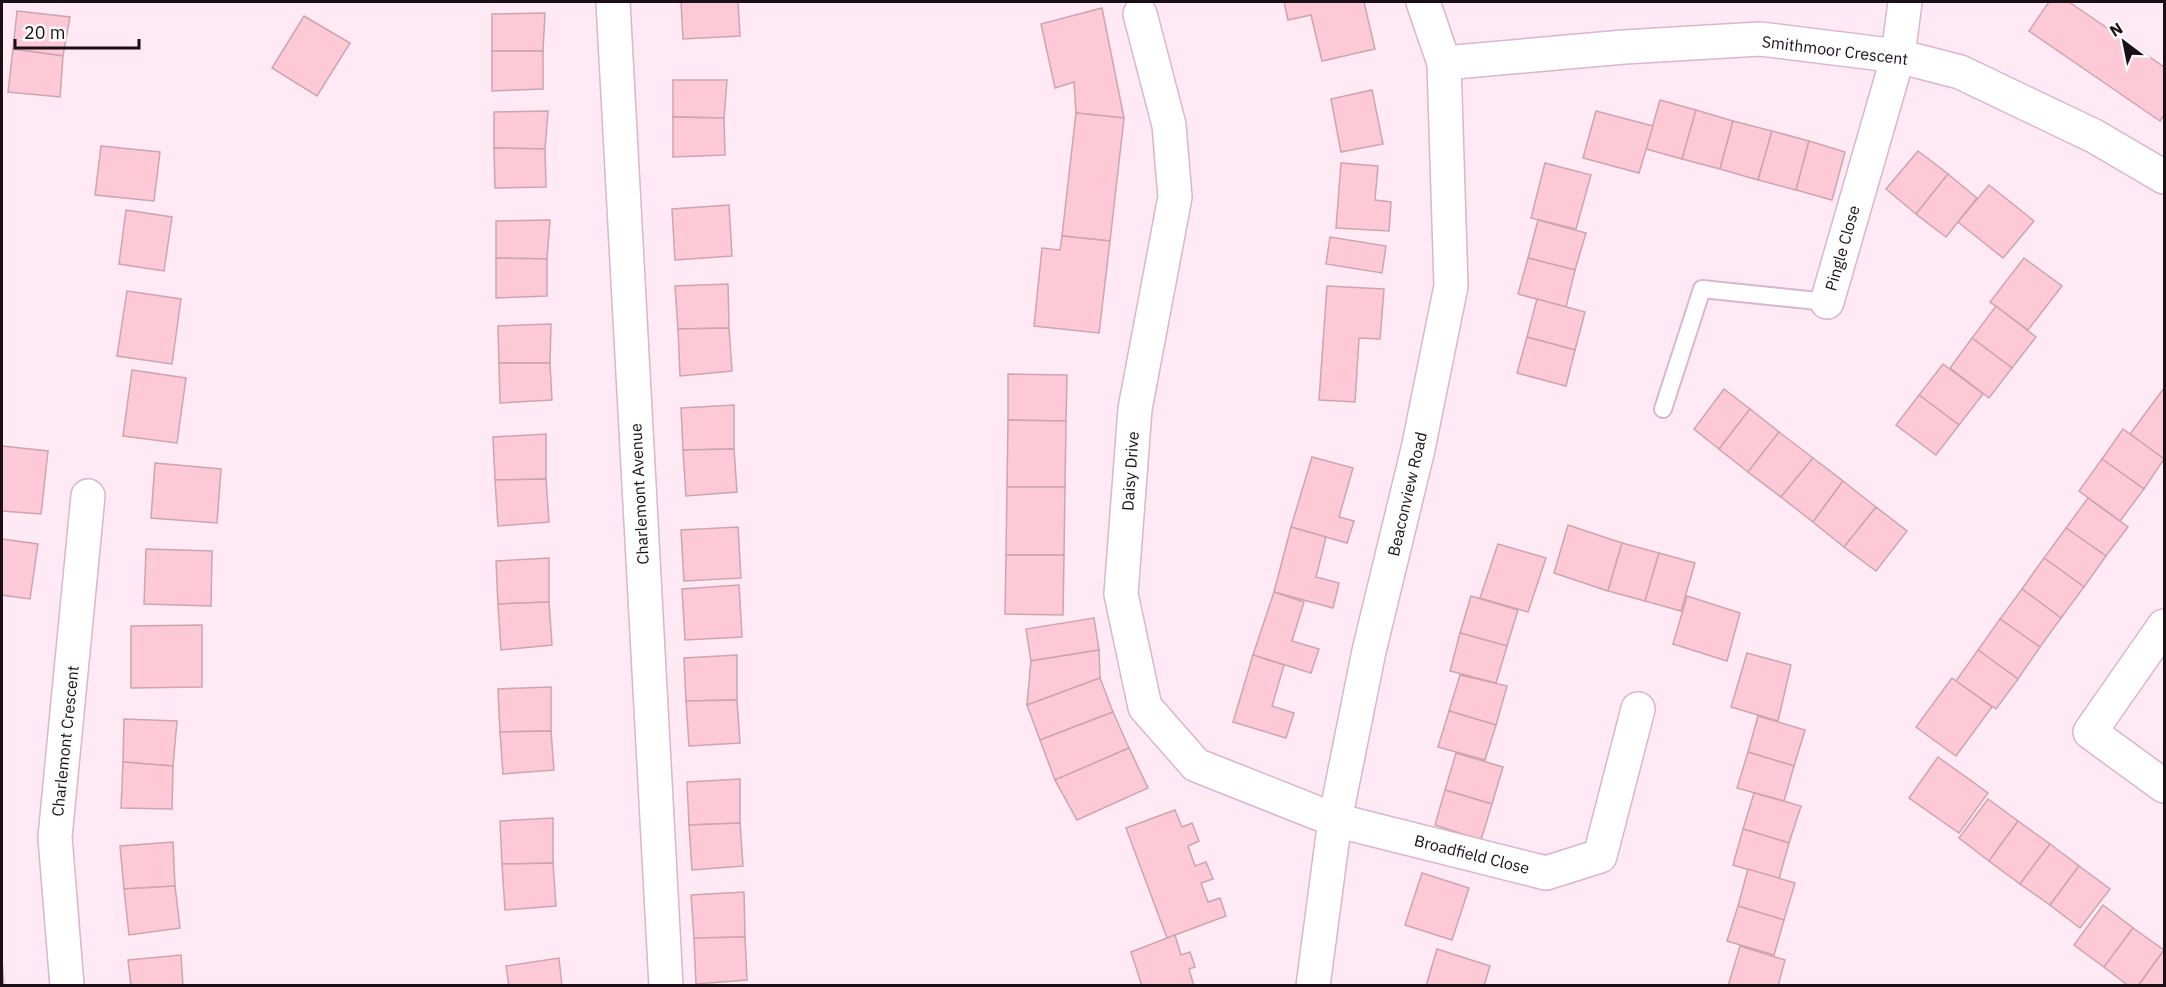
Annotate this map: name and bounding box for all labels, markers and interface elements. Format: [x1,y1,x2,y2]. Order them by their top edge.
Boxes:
scale bar [15,12,140,50]
north arrow [2094,12,2154,72]
text: N [2106,18,2126,41]
text: 20 m [24,21,66,44]
street label: Smithmoor Crescent [1761,31,1909,69]
street label: Pingle Close [1820,203,1864,293]
street label: Charlemont Avenue [625,423,653,565]
street label: Daisy Drive [1117,430,1143,511]
street label: Beaconview Road [1383,430,1431,558]
street label: Charlemont Crescent [47,665,83,817]
street label: Broadfield Close [1412,830,1532,878]

